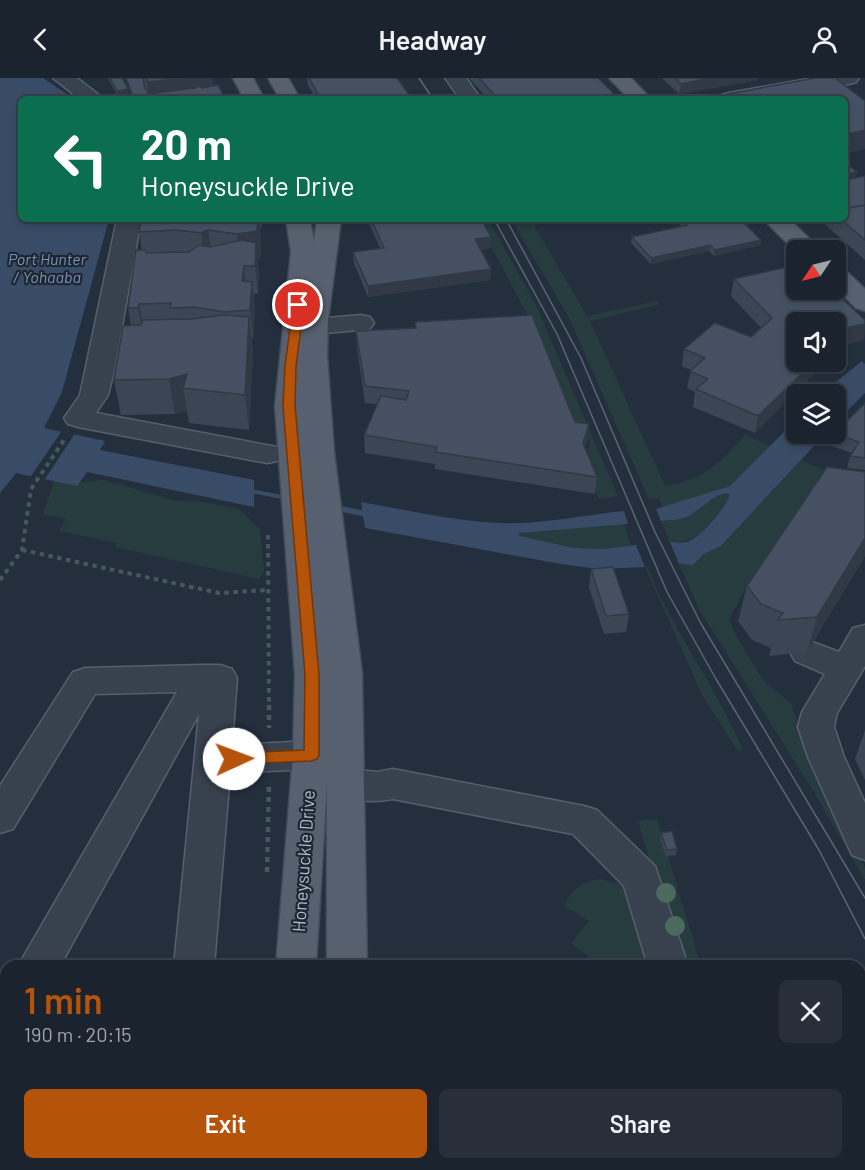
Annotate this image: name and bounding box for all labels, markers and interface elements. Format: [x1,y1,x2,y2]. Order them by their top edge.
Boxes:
icon: back [24,23,57,56]
text: Headway [379,23,486,55]
icon: person [808,23,841,56]
text: 20 m [141,118,232,168]
icon: left [42,120,120,198]
text: Honeysuckle Drive [141,169,355,201]
north arrow [786,240,846,300]
map controls [786,240,846,444]
water label: Port Hunter / Yohaaba [8,249,87,286]
pin [272,279,323,330]
icon: arrive [281,288,314,321]
button: sound [786,312,846,372]
button: layers [786,384,846,444]
position arrow [202,727,266,791]
street label: Honeysuckle Drive [287,789,319,933]
text: 1 min [24,978,103,1021]
button: close [779,980,842,1043]
text: 190 m · 20:15 [24,1022,132,1046]
button: Exit [24,1089,427,1158]
button: Share [439,1089,842,1158]

